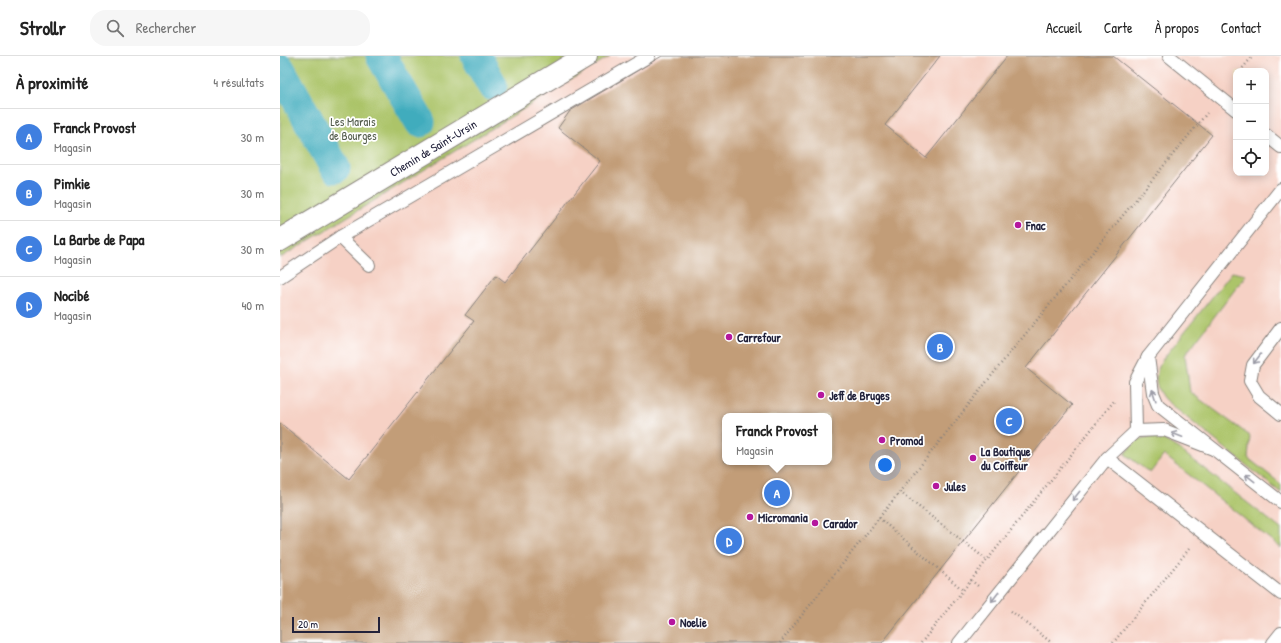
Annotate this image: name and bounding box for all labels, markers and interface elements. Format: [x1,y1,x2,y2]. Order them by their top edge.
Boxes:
search box [90,10,370,46]
text: Strollr [20,15,66,41]
icon: search [104,17,126,39]
text: Rechercher [136,17,196,38]
text: Accueil [1046,18,1082,37]
text: Carte [1104,18,1133,37]
text: À propos [1155,18,1199,37]
text: Contact [1221,18,1261,37]
map controls [1233,68,1269,176]
button: + [1233,68,1269,104]
text: À proximité [16,71,88,94]
text: 4 résultats [213,73,264,91]
button: − [1233,104,1269,140]
park label: Les Marais de Bourges [329,113,377,144]
street label: Chemin de Saint-Ursin [386,115,480,181]
text: Franck Provost [54,117,136,138]
text: A [26,128,32,146]
text: 30 m [241,128,264,146]
text: Magasin [54,138,92,156]
button: locate [1233,140,1269,176]
text: Pimkie [54,173,90,194]
text: B [26,184,32,202]
text: 30 m [241,184,264,202]
text: Magasin [54,194,92,212]
place label: Fnac [1025,217,1046,234]
marker: Fnac [1013,220,1023,230]
text: La Barbe de Papa [54,229,144,250]
text: C [25,240,33,258]
text: 30 m [241,240,264,258]
text: Magasin [54,250,92,268]
text: Nocibé [54,285,89,306]
text: D [26,296,32,314]
text: 40 m [241,296,264,314]
text: Magasin [54,306,92,324]
place label: Carrefour [737,329,781,346]
marker: Carrefour [724,332,734,342]
pin: B [927,332,953,362]
one-way arrow [1253,354,1262,365]
place label: Jeff de Bruges [829,387,890,405]
one-way arrow [1150,389,1157,402]
marker: Jeff de Bruges [816,390,826,400]
pin: C [996,406,1022,436]
popup [722,413,832,465]
text: Franck Provost [736,420,818,441]
one-way arrow [1171,430,1183,438]
place label: Promod [890,432,923,449]
marker: Promod [877,435,887,445]
text: Magasin [736,441,774,459]
place label: La Boutique du Coiffeur [981,443,1031,474]
marker: La Boutique du Coiffeur [968,453,978,463]
your location [875,455,895,475]
one-way arrow [1245,474,1256,483]
pin: A [764,478,790,508]
place label: Jules [944,478,966,495]
marker: Jules [931,481,941,491]
one-way arrow [1072,490,1081,501]
place label: Micromania [758,509,808,526]
marker: Micromania [745,512,755,522]
place label: Carador [823,515,858,532]
marker: Carador [810,518,820,528]
pin: D [716,526,742,556]
one-way arrow [991,592,999,603]
place label: Noelie [680,614,707,631]
scale bar [292,615,380,634]
text: 20 m [298,617,318,631]
marker: Noelie [667,617,677,627]

